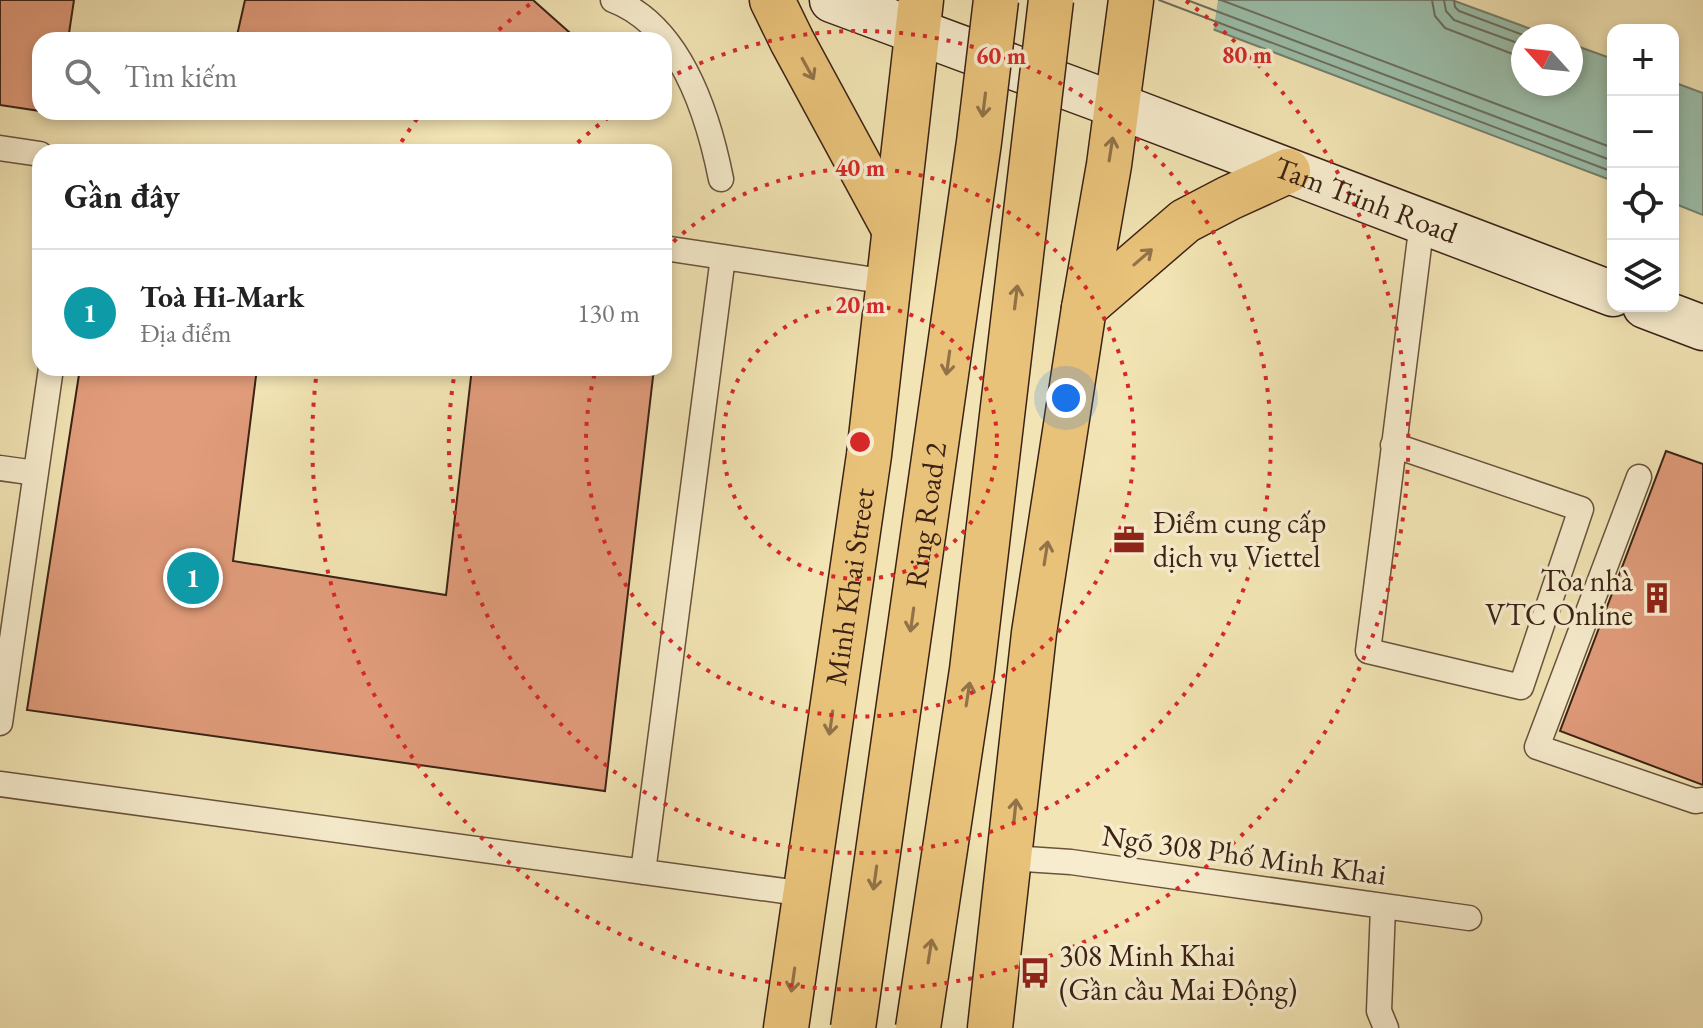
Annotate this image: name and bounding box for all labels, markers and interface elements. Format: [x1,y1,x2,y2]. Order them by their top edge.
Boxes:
north arrow [1511,24,1583,96]
map controls [1607,24,1679,312]
button: + [1607,24,1679,96]
search box [32,32,672,120]
text: 80 m [1222,39,1272,70]
text: 60 m [976,40,1026,71]
icon: search [60,54,104,98]
text: Tìm kiếm [124,57,237,96]
one-way arrow [800,57,816,81]
one-way arrow [976,91,991,118]
button: − [1607,96,1679,168]
one-way arrow [1104,137,1119,162]
street label: Tam Trinh Road [1269,147,1464,252]
text: 40 m [835,152,885,183]
button: locate [1607,168,1679,240]
text: Gần đây [64,174,180,218]
button: layers [1607,240,1679,312]
one-way arrow [1132,249,1152,267]
text: Toà Hi-Mark [140,277,304,316]
one-way arrow [1009,285,1024,310]
text: 20 m [835,289,885,320]
text: 1 [83,296,97,330]
text: 130 m [577,296,640,330]
text: Địa điểm [140,316,231,350]
one-way arrow [940,350,955,375]
your location [1046,378,1086,418]
centre of rings [846,428,874,456]
street label: Ring Road 2 [896,439,955,591]
street label: Minh Khai Street [816,485,883,688]
place label: Điểm cung cấp dịch vụ Viettel [1153,503,1326,576]
office icon: Điểm cung cấp dịch vụ Viettel [1112,523,1146,557]
one-way arrow [1039,541,1054,567]
pin: 1 [167,548,219,608]
place label: Tòa nhà VTC Online [1485,561,1633,634]
building icon: Tòa nhà VTC Online [1640,581,1674,615]
one-way arrow [904,607,919,632]
one-way arrow [961,682,976,707]
one-way arrow [823,709,838,735]
one-way arrow [1007,799,1022,825]
street label: Ngõ 308 Phố Minh Khai [1099,815,1389,894]
one-way arrow [867,865,882,890]
place label: 308 Minh Khai (Gần cầu Mai Động) [1059,936,1297,1009]
one-way arrow [923,939,938,964]
bus stop icon: 308 Minh Khai (Gần cầu Mai Động) [1018,956,1052,990]
one-way arrow [785,967,800,992]

